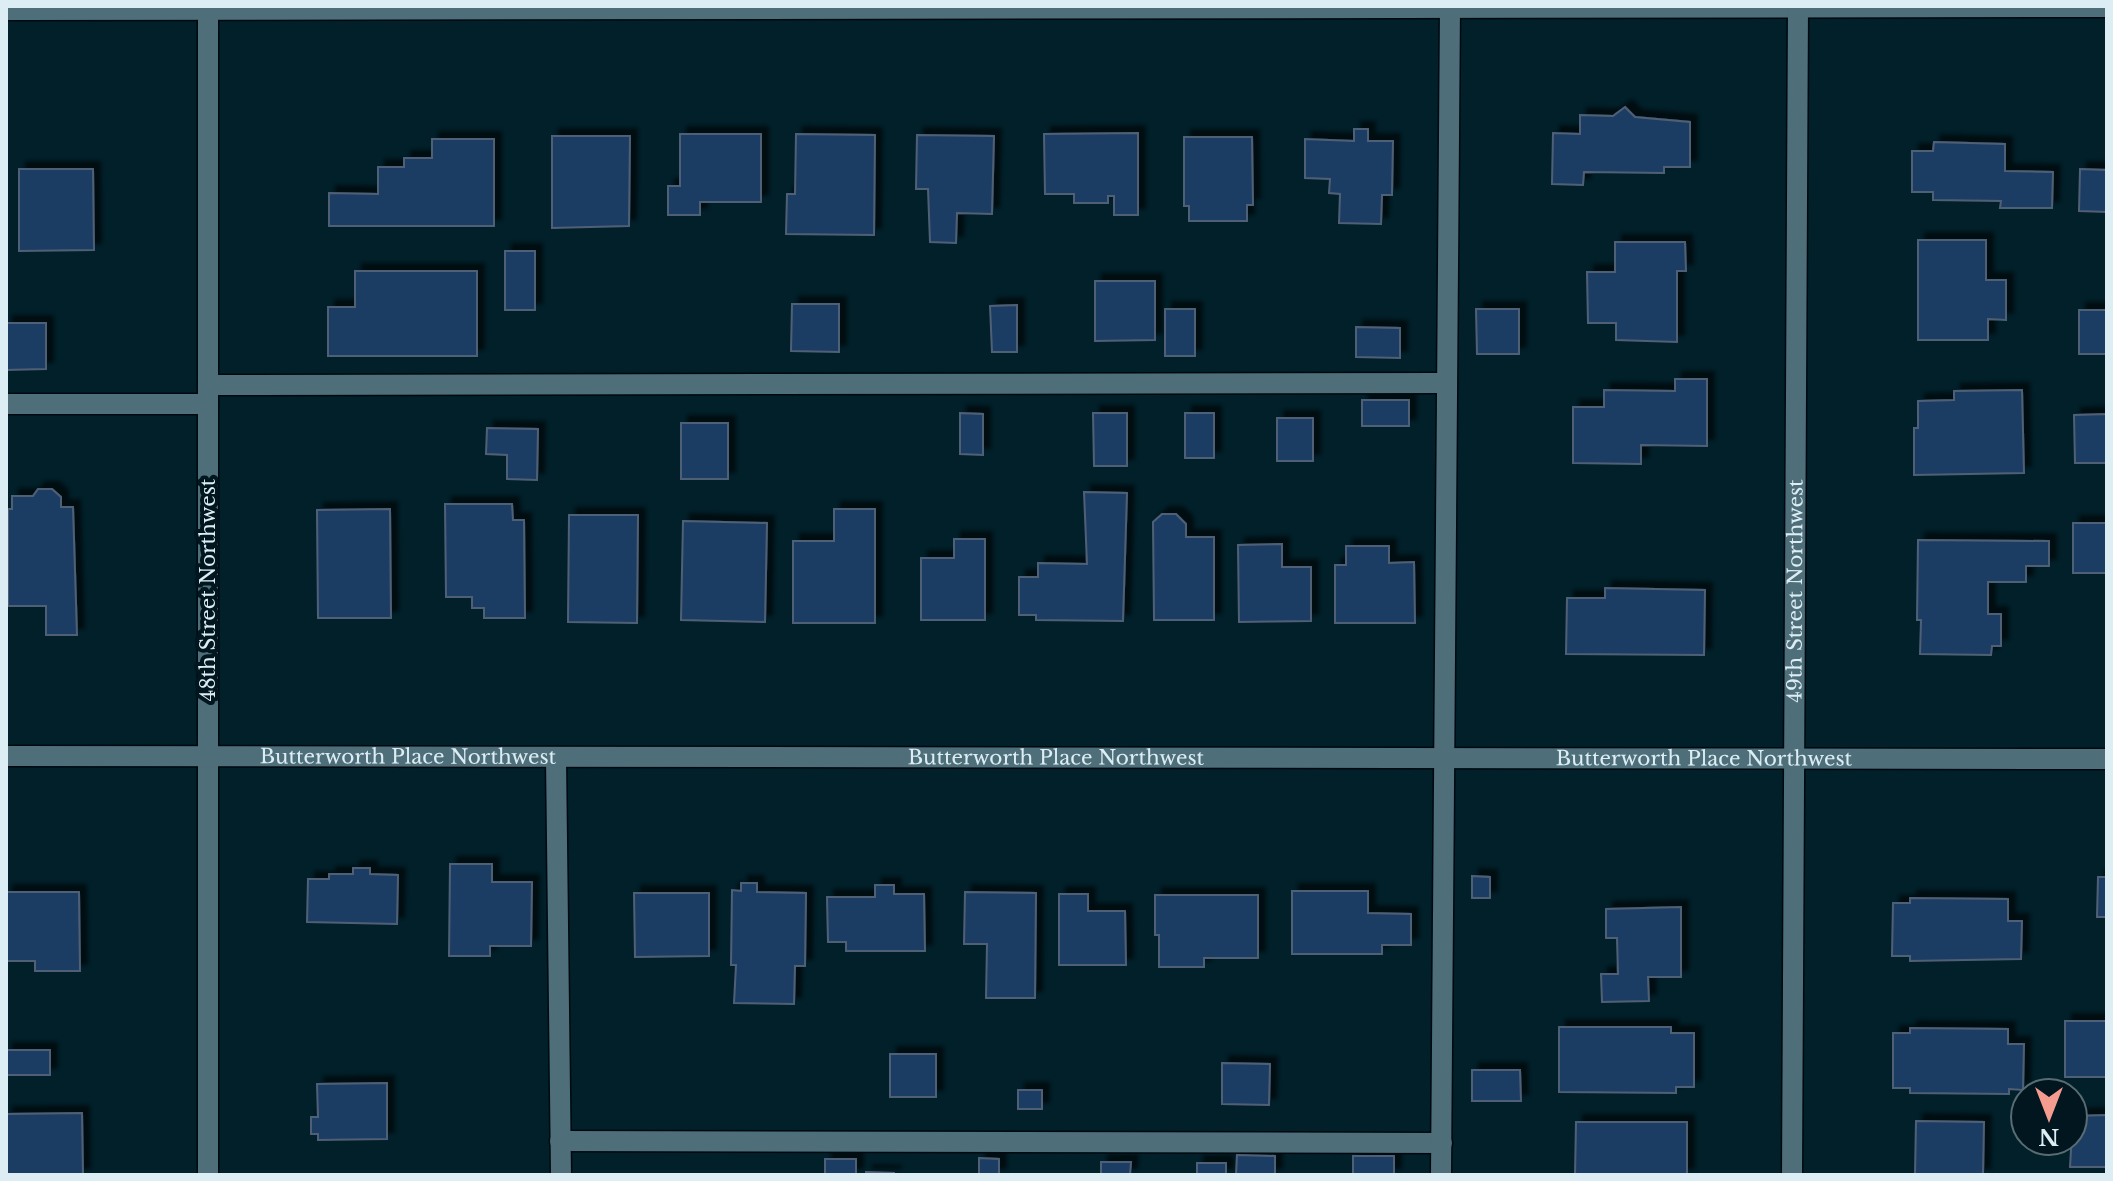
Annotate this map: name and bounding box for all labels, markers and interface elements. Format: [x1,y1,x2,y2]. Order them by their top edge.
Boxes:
street label: 48th Street Northwest [196,478,220,701]
street label: 49th Street Northwest [1782,479,1808,703]
street label: Butterworth Place Northwest [260,744,557,769]
street label: Butterworth Place Northwest [908,745,1205,770]
street label: Butterworth Place Northwest [1556,746,1853,771]
north arrow [2009,1077,2089,1157]
text: N [2038,1123,2059,1150]

